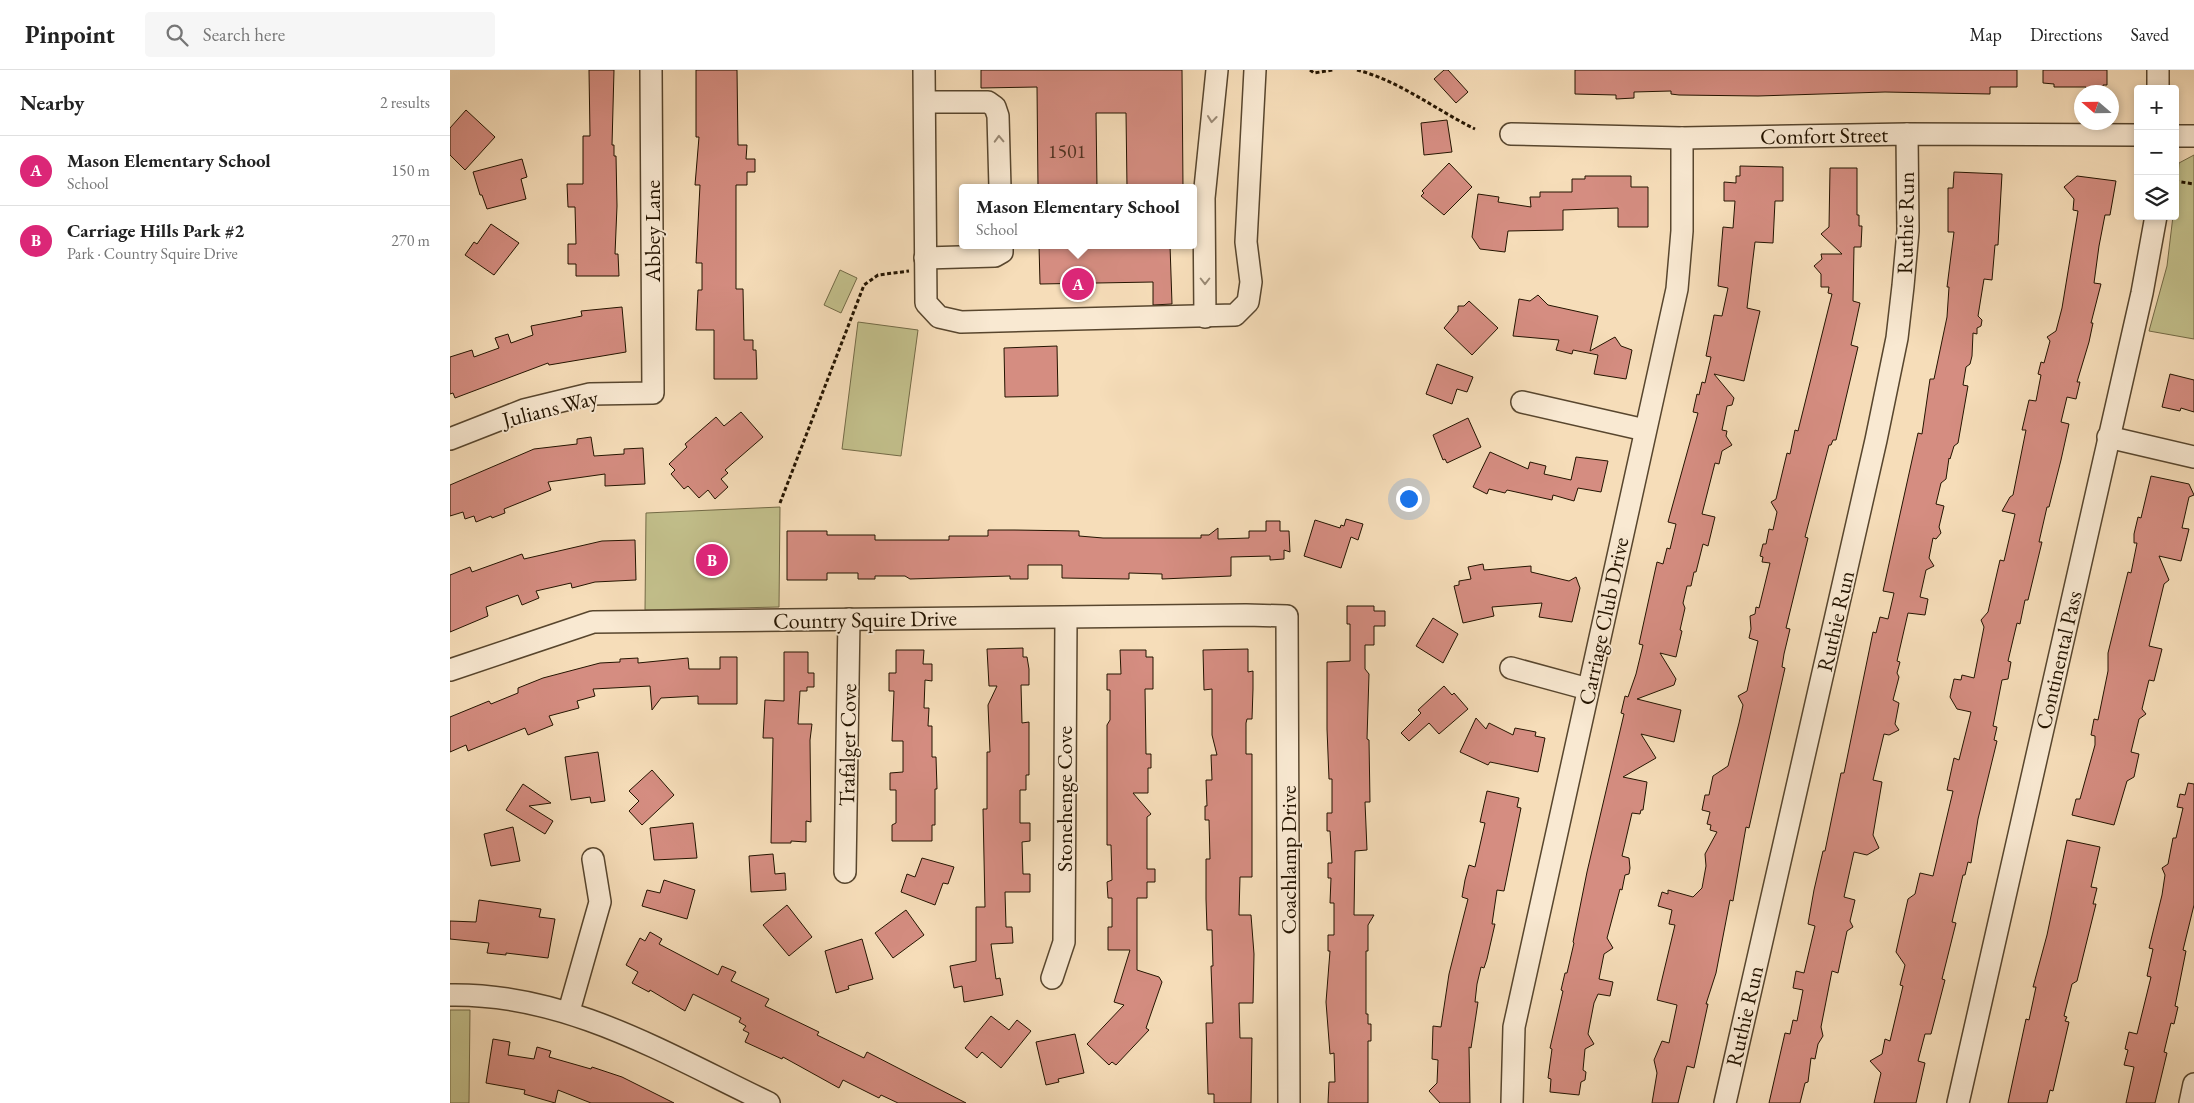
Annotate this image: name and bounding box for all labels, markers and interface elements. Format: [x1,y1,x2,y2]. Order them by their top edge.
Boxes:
search box [145,12,495,57]
text: Pinpoint [25,19,115,50]
icon: search [163,21,191,49]
text: Search here [203,22,285,47]
text: Map [1970,23,2002,46]
text: Directions [2030,23,2102,46]
text: Saved [2130,23,2169,46]
north arrow [2074,85,2119,130]
map controls [2134,85,2179,220]
button: + [2134,85,2179,130]
text: Nearby [20,89,84,116]
text: 2 results [380,92,430,113]
one-way arrow [1207,115,1218,123]
street label: Comfort Street [1760,120,1888,151]
button: − [2134,130,2179,175]
one-way arrow [994,135,1004,142]
house number: 1501 [1048,138,1086,164]
text: Mason Elementary School [67,148,271,173]
text: A [30,160,42,181]
text: 150 m [391,160,430,181]
street label: Ruthie Run [1890,171,1921,275]
text: School [67,173,109,194]
button: layers [2134,175,2179,220]
street label: Abbey Lane [638,179,667,283]
popup [959,184,1197,249]
text: Mason Elementary School [976,194,1180,219]
text: Carriage Hills Park #2 [67,218,244,243]
text: School [976,219,1018,240]
text: B [31,230,41,251]
text: 270 m [391,230,430,251]
text: Park · Country Squire Drive [67,243,238,264]
pin: A [1062,265,1094,303]
one-way arrow [1200,277,1210,285]
street label: Julians Way [497,382,601,435]
your location [1396,486,1422,512]
street label: Carriage Club Drive [1572,534,1636,708]
pin: B [696,541,728,579]
street label: Ruthie Run [1810,567,1861,674]
street label: Continental Pass [2028,588,2089,732]
street label: Country Squire Drive [773,603,958,636]
street label: Trafalger Cove [832,683,863,807]
street label: Stonehenge Cove [1050,726,1079,872]
street label: Coachlamp Drive [1274,785,1303,935]
street label: Ruthie Run [1719,962,1770,1069]

